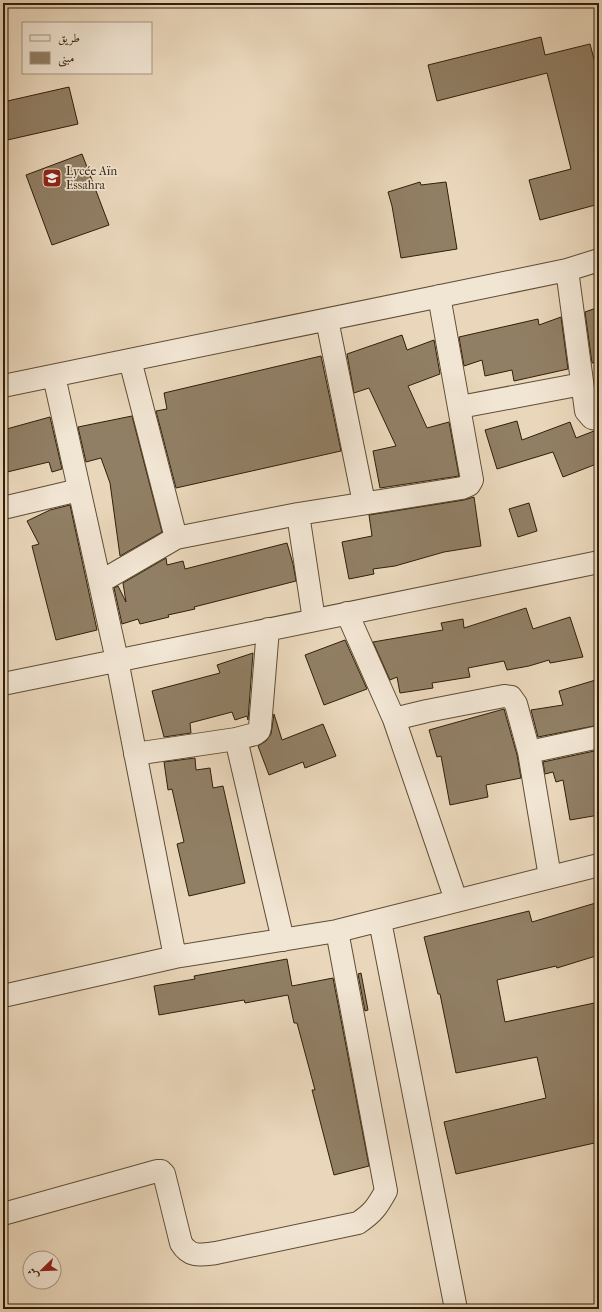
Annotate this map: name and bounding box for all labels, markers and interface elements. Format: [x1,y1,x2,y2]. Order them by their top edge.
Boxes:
legend [22,22,152,74]
text: طريق [58,31,80,46]
text: مبنى [58,51,74,67]
place label: Lycée Aïn Essahra [66,164,117,192]
school or university icon: Lycée Aïn Essahra [41,167,63,189]
north arrow [22,1250,62,1290]
text: ش [25,1266,41,1281]

